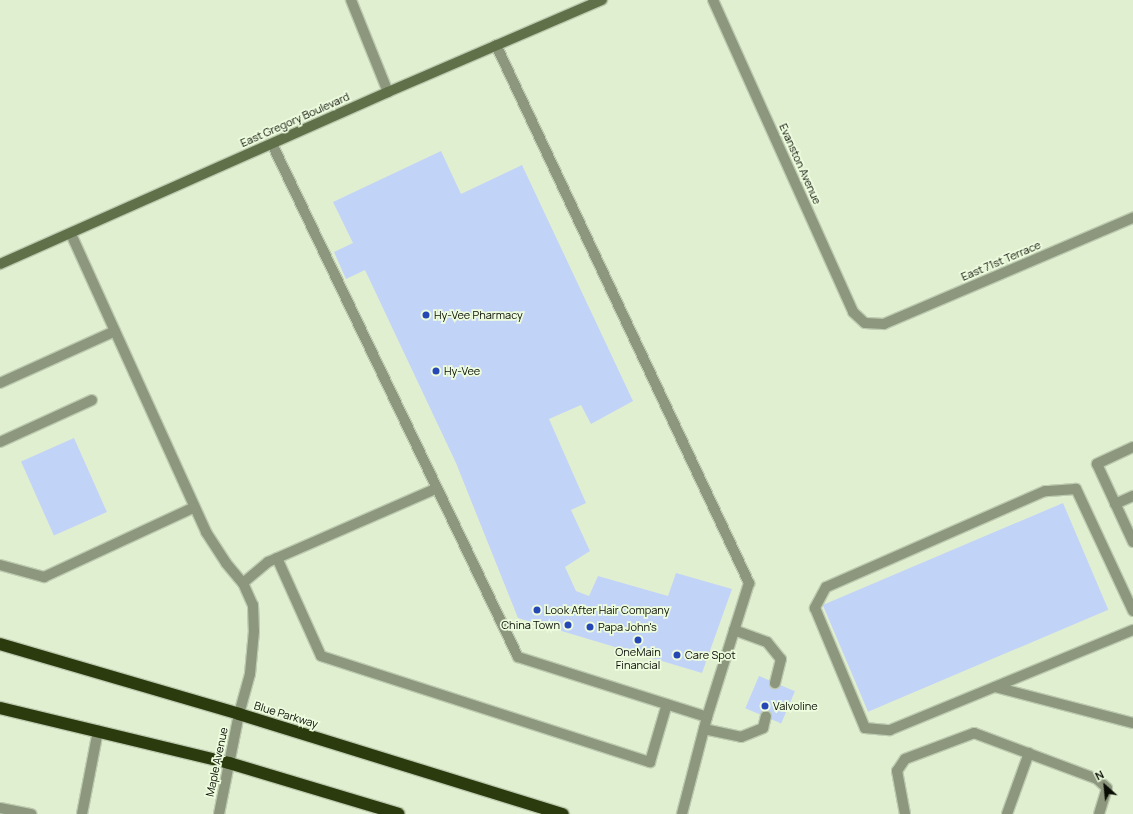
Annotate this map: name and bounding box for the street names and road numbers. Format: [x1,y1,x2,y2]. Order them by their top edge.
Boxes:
street label: East Gregory Boulevard [238,90,352,150]
street label: Evanston Avenue [776,122,824,206]
street label: East 71st Terrace [959,238,1043,284]
street label: Blue Parkway [252,699,320,731]
street label: Maple Avenue [203,726,231,798]

